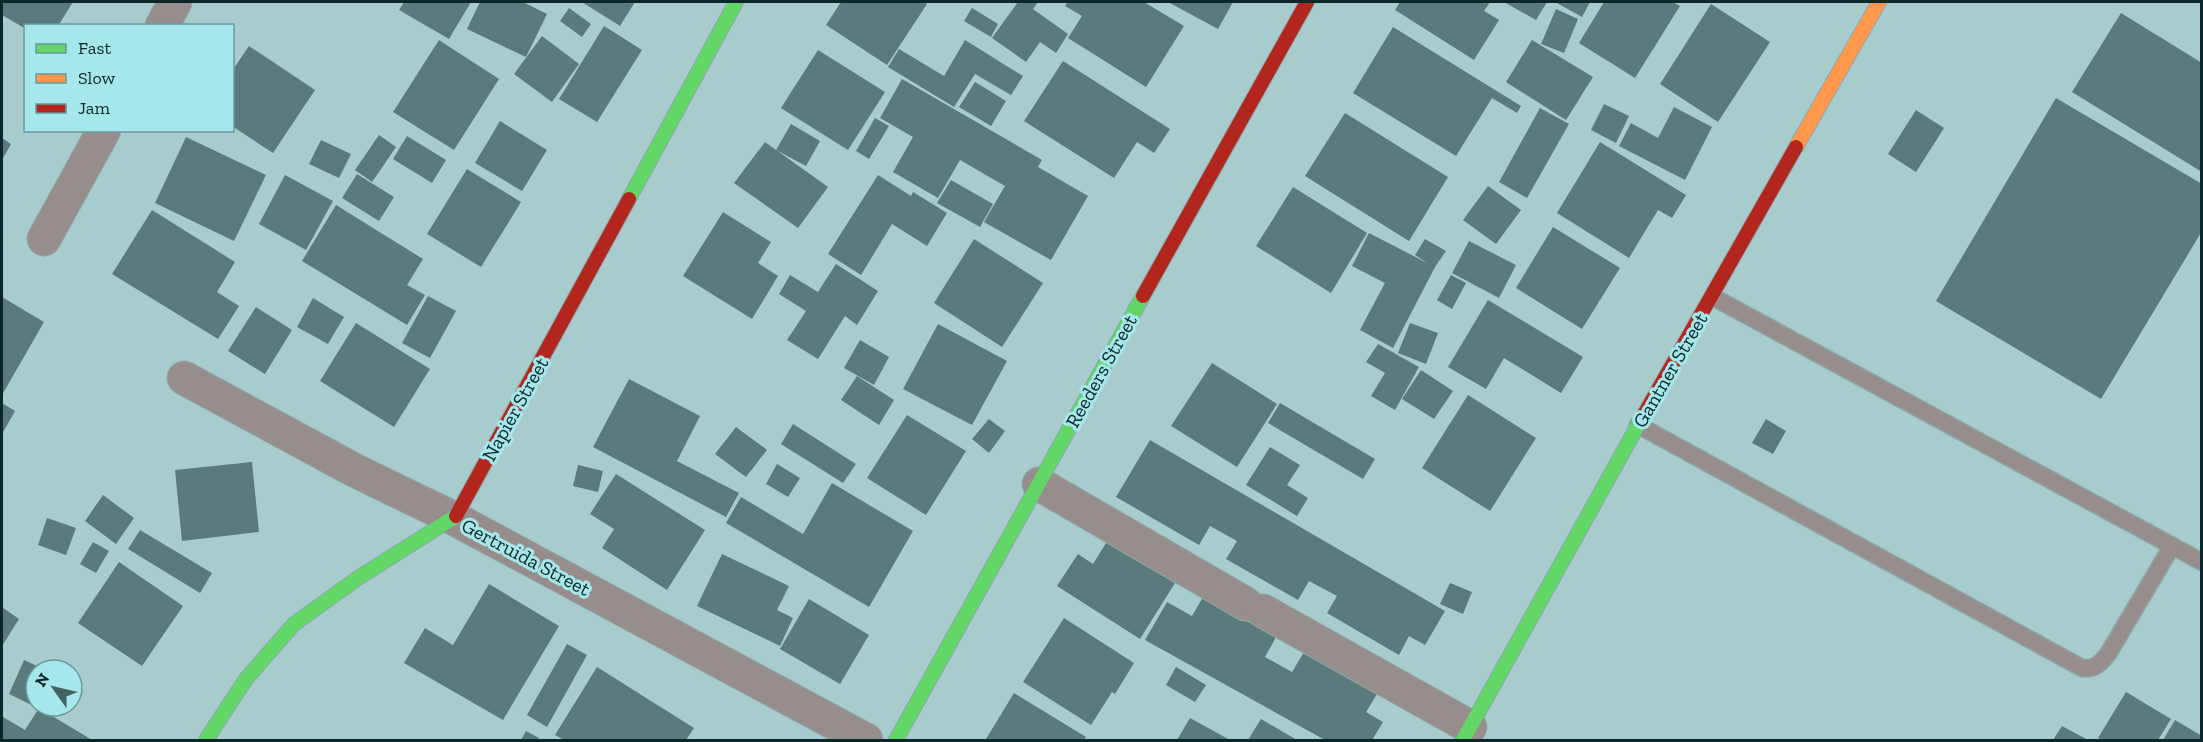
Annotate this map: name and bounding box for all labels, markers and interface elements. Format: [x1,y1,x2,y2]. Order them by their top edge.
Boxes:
legend [24,24,234,132]
text: Fast [78,37,111,59]
text: Slow [78,67,115,89]
text: Jam [78,97,110,119]
street label: Gantner Street [1627,308,1713,432]
street label: Reeders Street [1060,310,1142,432]
street label: Napier Street [477,352,554,465]
street label: Gertruida Street [458,513,595,601]
north arrow [24,658,84,718]
text: N [31,670,53,690]

